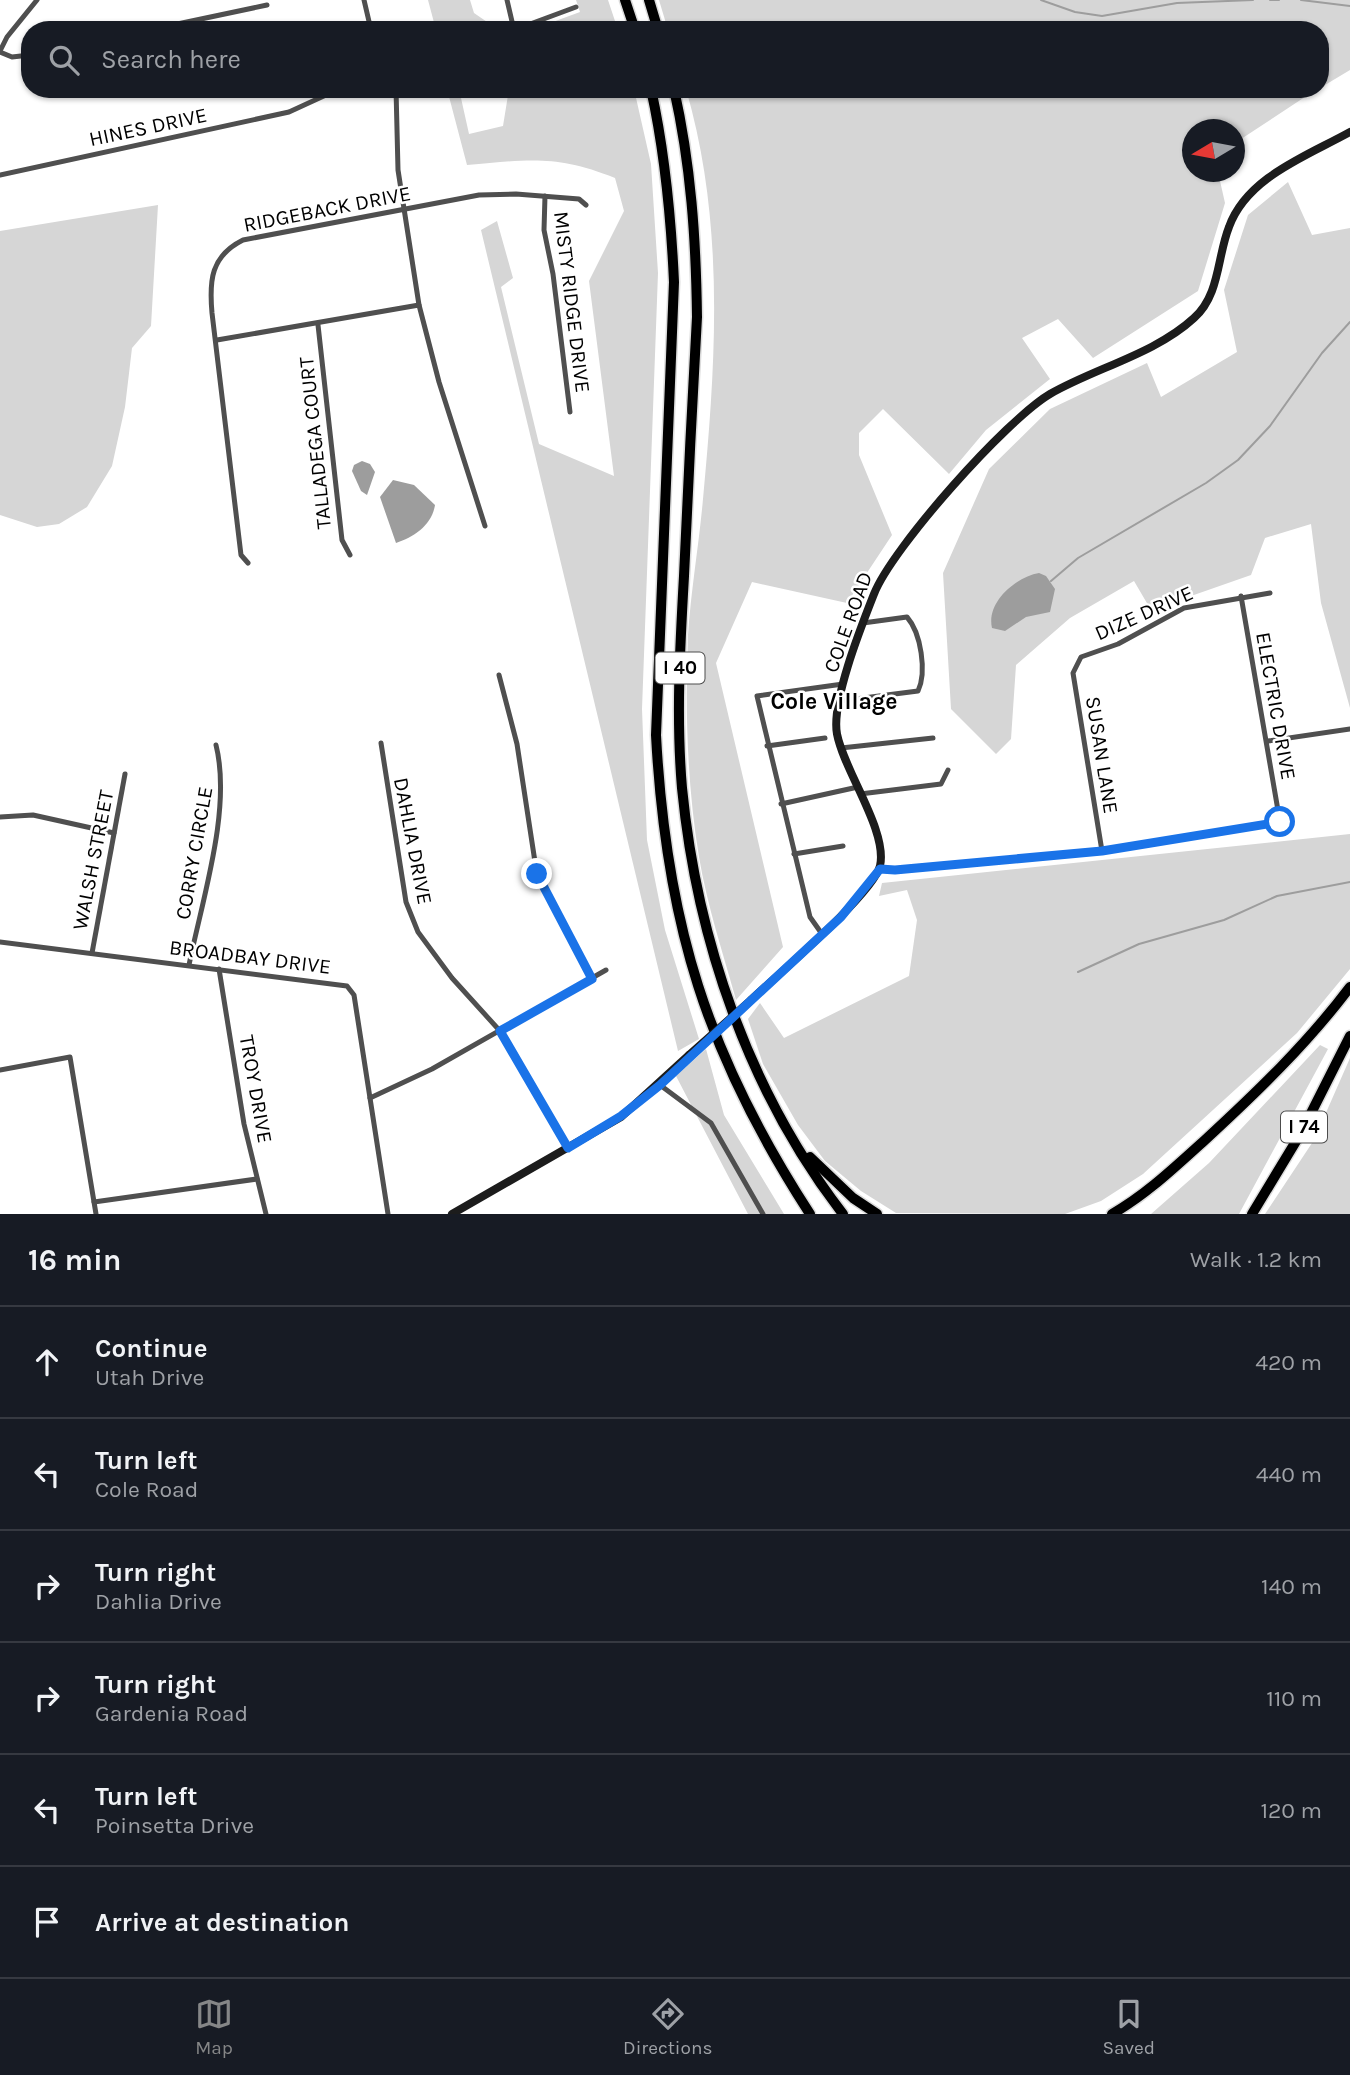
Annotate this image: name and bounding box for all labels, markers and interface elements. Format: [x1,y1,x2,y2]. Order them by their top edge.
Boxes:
search box [21,21,1329,98]
icon: search [45,41,83,79]
text: Search here [101,44,241,75]
street label: HINES DRIVE [87,103,209,151]
north arrow [1182,119,1245,182]
street label: RIDGEBACK DRIVE [241,181,413,237]
street label: MISTY RIDGE DRIVE [549,210,595,394]
street label: TALLADEGA COURT [294,355,336,530]
street label: COLE ROAD [819,568,877,676]
street label: DIZE DRIVE [1091,581,1197,645]
street label: ELECTRIC DRIVE [1251,630,1301,782]
road number: I 40 [656,652,704,684]
district label: Cole Village [770,688,898,715]
street label: SUSAN LANE [1081,695,1123,815]
street label: DAHLIA DRIVE [389,775,437,907]
street label: CORRY CIRCLE [170,785,218,921]
street label: WALSH STREET [68,788,118,932]
route start [1264,806,1295,837]
route end [521,858,552,889]
street label: BROADBAY DRIVE [168,935,332,979]
street label: TROY DRIVE [235,1033,277,1145]
road number: I 74 [1281,1112,1327,1142]
text: 16 min [28,1242,122,1278]
text: Walk · 1.2 km [1190,1246,1322,1273]
text: Continue [95,1333,207,1364]
icon: ahead [28,1343,66,1381]
text: 420 m [1255,1349,1322,1376]
text: Utah Drive [95,1364,204,1391]
text: Turn left [95,1445,197,1476]
icon: left [28,1455,66,1493]
text: 440 m [1256,1461,1322,1488]
text: Cole Road [95,1476,198,1503]
text: Turn right [95,1557,216,1588]
icon: right [28,1567,66,1605]
text: 140 m [1261,1573,1322,1600]
text: Dahlia Drive [95,1588,222,1615]
text: Turn right [95,1669,216,1700]
icon: right [28,1679,66,1717]
text: 110 m [1266,1685,1322,1712]
text: Gardenia Road [95,1700,248,1727]
text: Turn left [95,1781,197,1812]
icon: left [28,1791,66,1829]
text: 120 m [1260,1797,1322,1824]
text: Poinsetta Drive [95,1812,254,1839]
icon: arrive [28,1903,66,1941]
text: Arrive at destination [95,1907,349,1938]
tab: Map [195,1995,233,2059]
tab: Directions [623,1995,712,2059]
tab: Saved [1102,1995,1155,2059]

